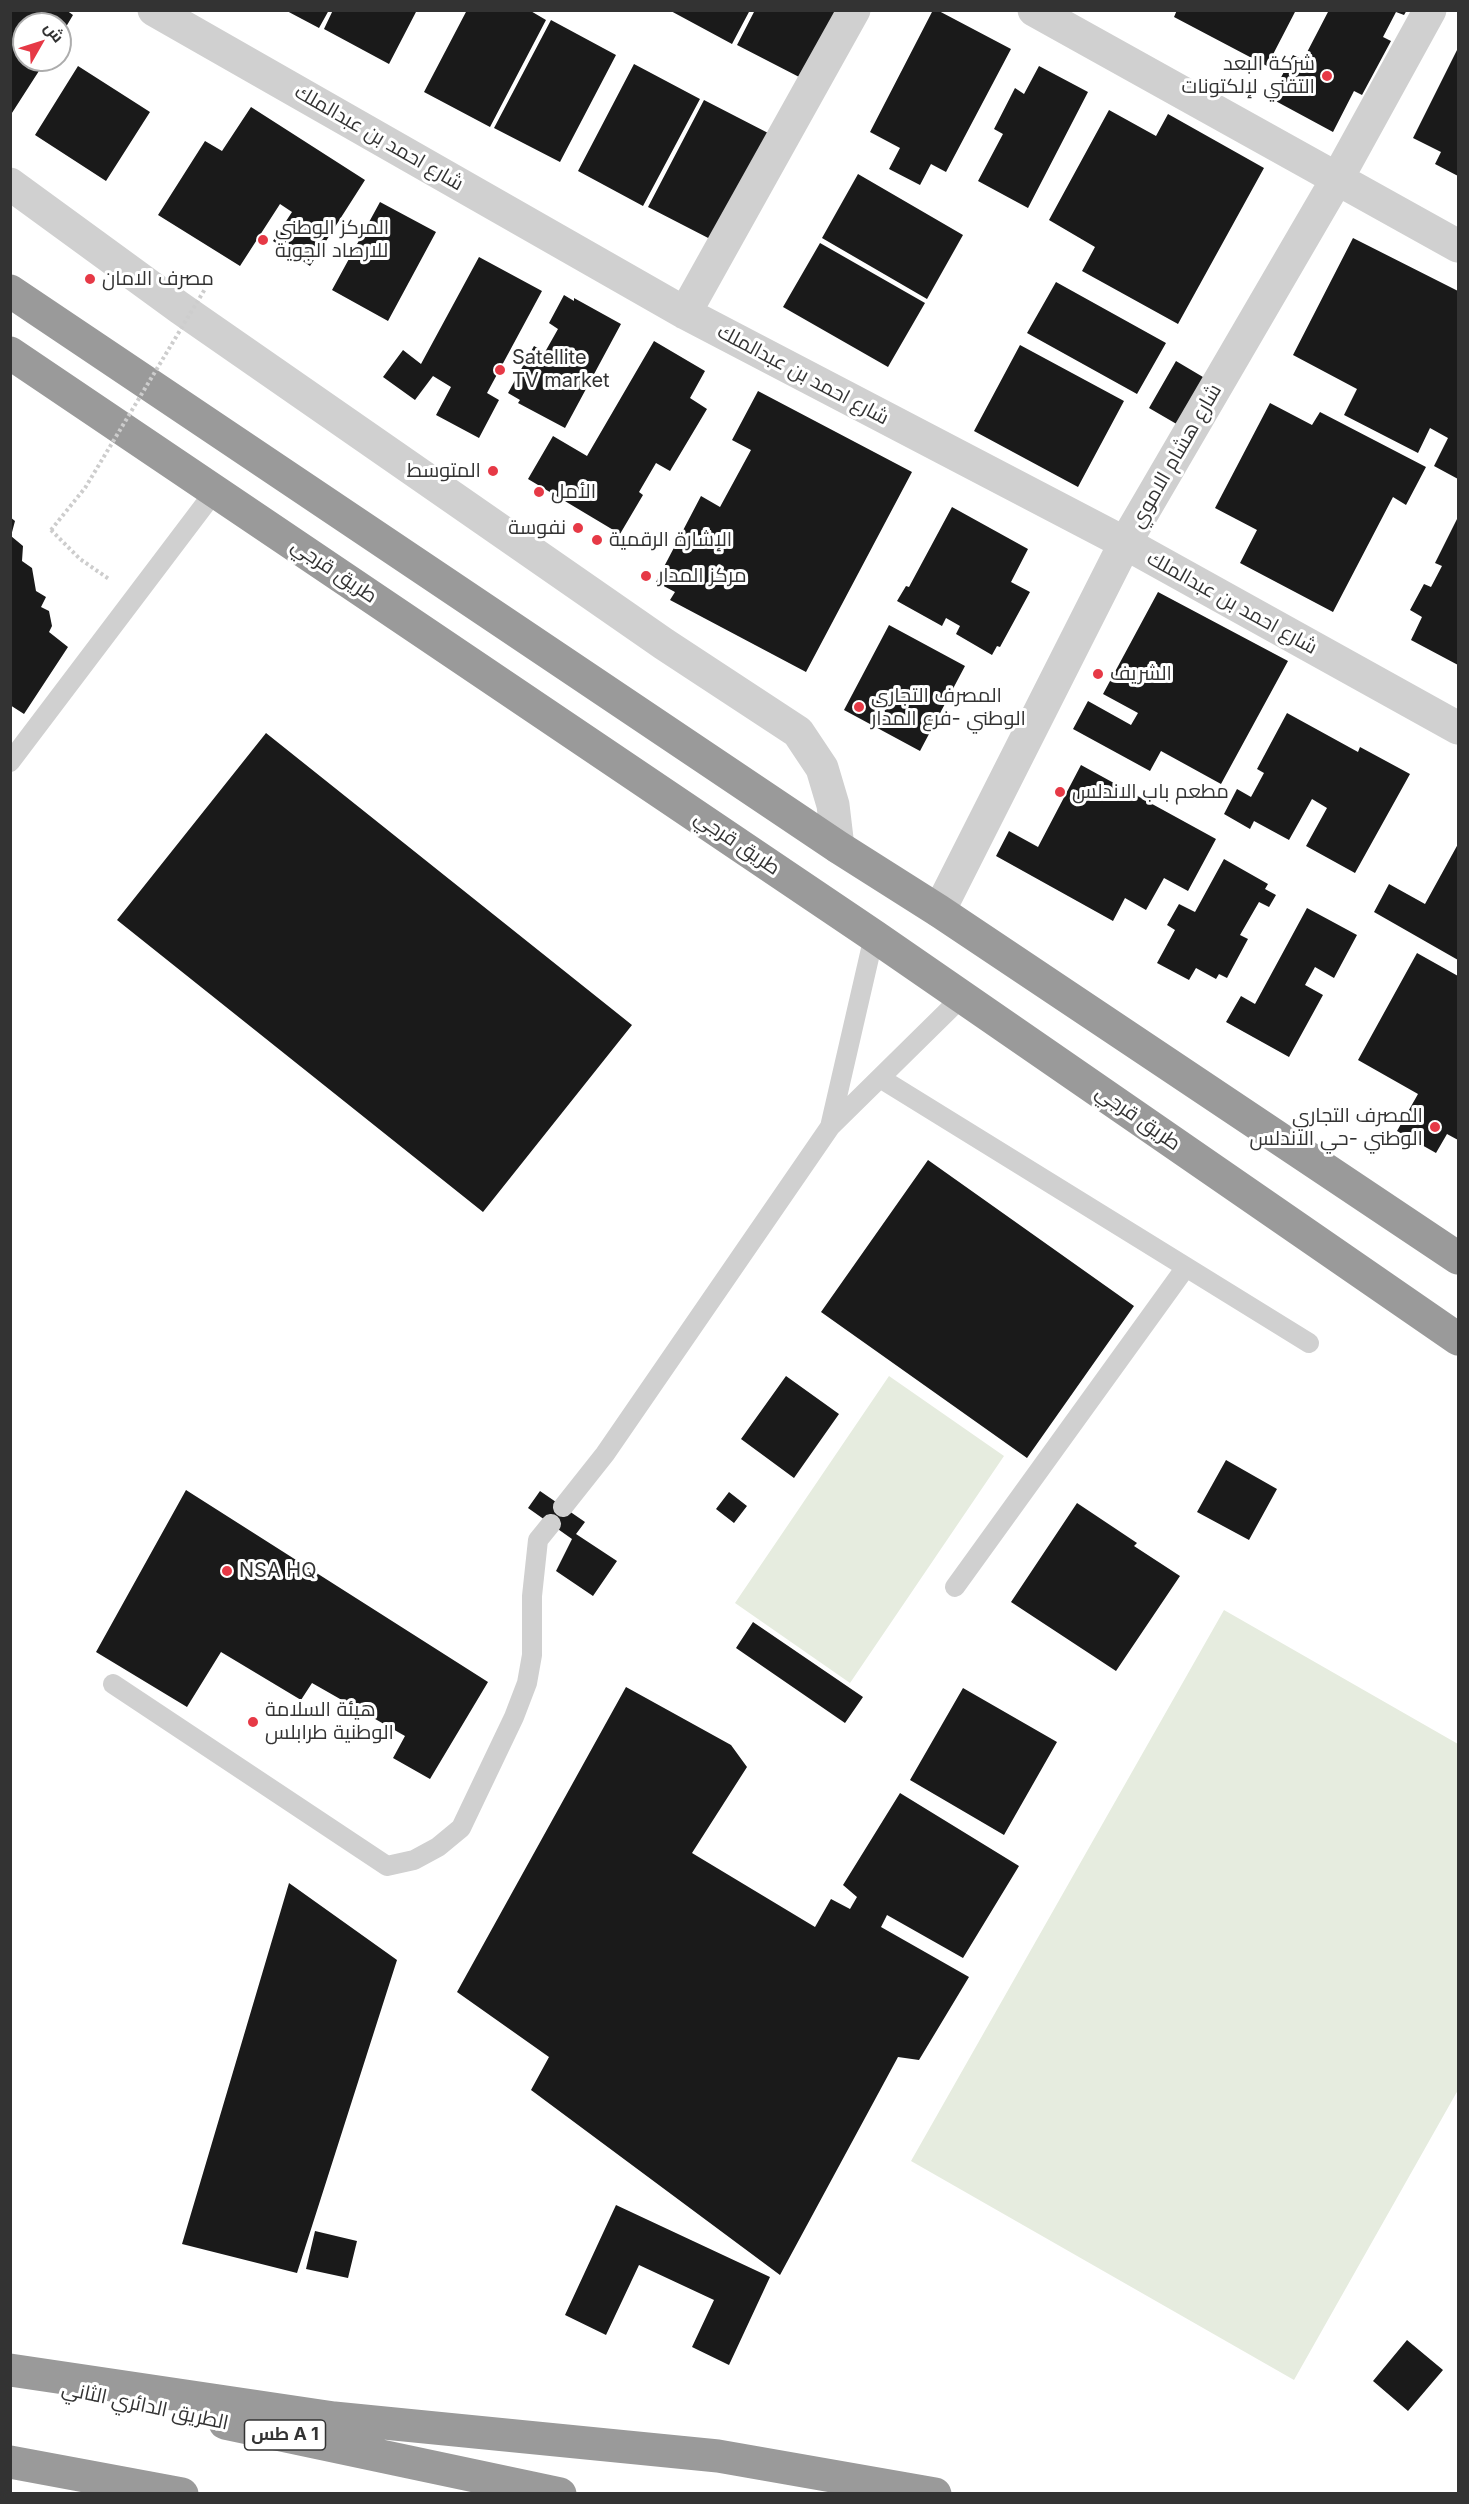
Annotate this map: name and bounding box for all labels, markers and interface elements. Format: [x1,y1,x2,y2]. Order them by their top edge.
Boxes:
north arrow [12,12,72,72]
text: ش [40,18,69,46]
place label: شركة البعد التقني لإلكتونات [1182,52,1315,99]
marker: شركة البعد التقني لإلكتونات [1320,69,1334,83]
street label: شارع احمد بن عبدالملك [290,80,468,196]
place label: المركز الوطني للارصاد الجوية [275,216,389,263]
marker: المركز الوطني للارصاد الجوية [256,233,270,247]
place label: مصرف الامان [102,267,214,291]
marker: مصرف الامان [83,272,97,286]
street label: شارع احمد بن عبدالملك [713,320,893,430]
place label: Satellite TV market [512,346,610,393]
marker: Satellite TV market [493,363,507,377]
street label: شارع هشام الاموي [1125,380,1227,532]
place label: المتوسط [407,459,481,483]
marker: المتوسط [486,464,500,478]
place label: الأمل [551,480,596,504]
marker: الأمل [532,485,546,499]
place label: نفوسة [508,516,566,540]
marker: نفوسة [571,521,585,535]
place label: الإشارة الرقمية [609,528,732,552]
marker: الإشارة الرقمية [590,533,604,547]
street label: طريق قرجي [287,534,381,608]
street label: شارع احمد بن عبدالملك [1143,546,1321,660]
place label: مركز المدار [658,564,747,588]
marker: مركز المدار [639,569,653,583]
place label: الشريف [1110,662,1172,686]
marker: الشريف [1091,667,1105,681]
place label: المصرف التجاري الوطني -فرع المدار [871,684,1026,731]
marker: المصرف التجاري الوطني -فرع المدار [852,700,866,714]
place label: مطعم باب الاندلس [1072,780,1229,804]
marker: مطعم باب الاندلس [1053,785,1067,799]
street label: طريق قرجي [690,806,784,880]
street label: طريق قرجي [1091,1080,1185,1156]
place label: المصرف التجاري الوطني -حي الاندلس [1250,1104,1423,1151]
marker: المصرف التجاري الوطني -حي الاندلس [1428,1120,1442,1134]
place label: NSA HQ [239,1559,316,1583]
marker: NSA HQ [220,1564,234,1578]
place label: هيئة السلامة الوطنية طرابلس [265,1698,394,1745]
marker: هيئة السلامة الوطنية طرابلس [246,1715,260,1729]
street label: الطريق الدائري الثاني [59,2377,231,2435]
road number: طس A 1 [244,2420,326,2450]

